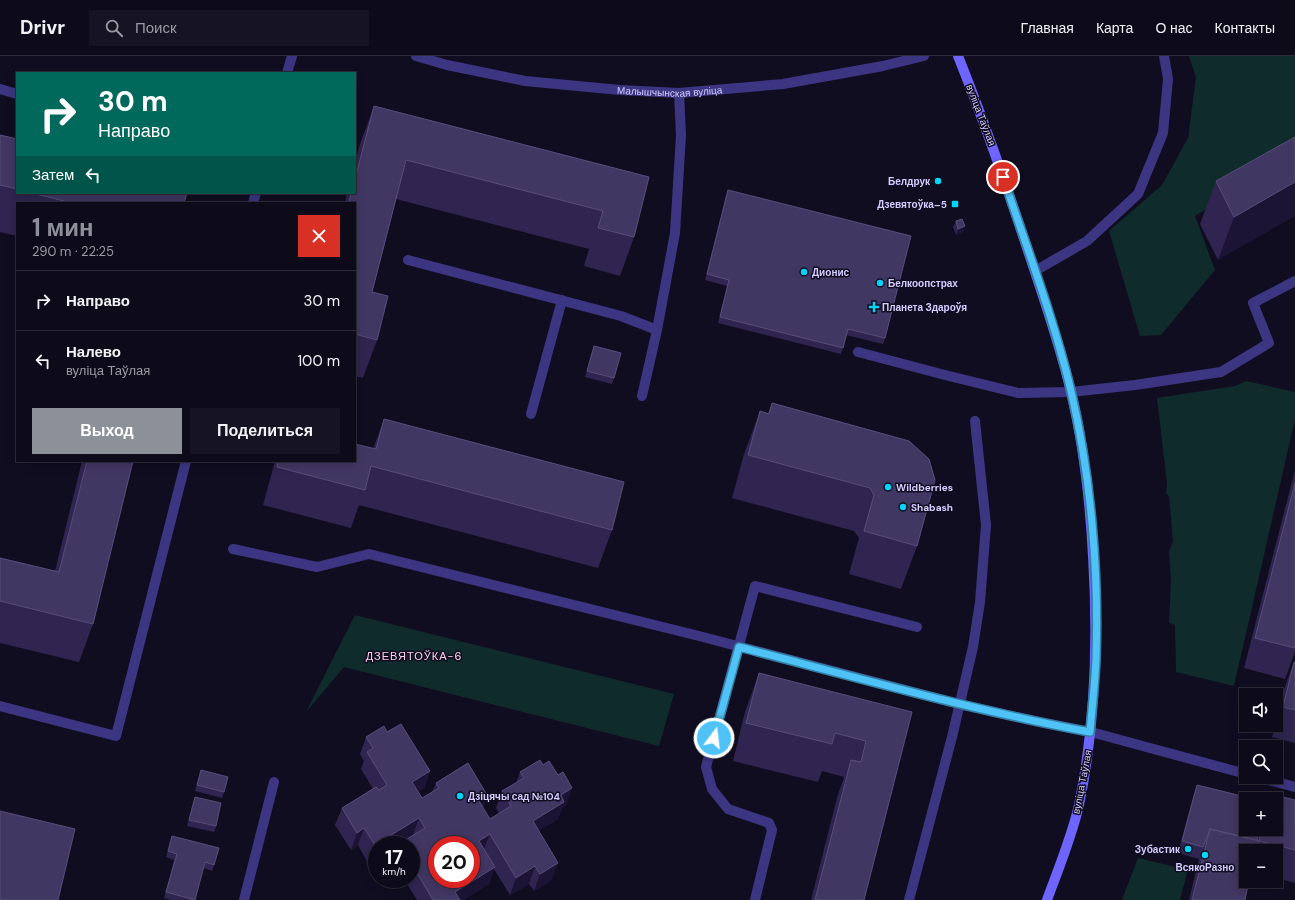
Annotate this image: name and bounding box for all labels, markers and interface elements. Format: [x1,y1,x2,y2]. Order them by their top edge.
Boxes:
search box [89,10,369,46]
text: Drivr [20,15,65,40]
icon: search [103,17,125,39]
text: Поиск [135,18,177,38]
text: Главная [1021,19,1074,37]
text: Карта [1096,19,1133,37]
text: О нас [1155,19,1193,37]
text: Контакты [1215,19,1275,37]
street label: вуліца Таўлая [963,82,999,148]
text: 30 m [98,83,168,120]
street label: Малышчынская вуліца [617,83,723,100]
icon: right [32,88,84,140]
text: Направо [98,119,170,143]
pin [986,160,1020,194]
icon: left [82,164,104,186]
text: Затем [32,165,74,185]
icon: arrive [992,166,1014,188]
place label: Белдрук [888,175,931,188]
marker: Белдрук [933,176,943,186]
place label: Дзевятоўка–5 [877,198,947,211]
marker: Дзевятоўка–5 [950,199,960,209]
text: 1 мин [32,212,93,243]
button: close [298,215,340,257]
text: 290 m · 22:25 [32,243,114,260]
place label: Дионис [812,266,850,279]
marker: Дионис [799,267,809,277]
place label: Белкоопстрах [888,277,958,290]
marker: Белкоопстрах [875,278,885,288]
icon: right [32,290,54,312]
text: Направо [66,291,130,311]
text: 30 m [304,291,340,311]
place label: Планета Здароўя [882,301,967,314]
marker: Планета Здароўя [869,302,879,312]
text: Налево [66,342,121,362]
icon: left [32,350,54,372]
text: 100 m [297,351,340,371]
text: вуліца Таўлая [66,362,150,379]
button: Выход [32,408,182,454]
button: Поделиться [190,408,340,454]
place label: Wildberries [896,481,953,494]
marker: Wildberries [883,482,893,492]
place label: Shabash [911,501,953,514]
marker: Shabash [898,502,908,512]
district label: ДЗЕВЯТОЎКА-6 [366,649,462,663]
map controls [1239,688,1283,888]
button: sound [1239,688,1283,732]
position arrow [693,717,735,759]
button: search [1239,740,1283,784]
street label: вуліца Таўлая [1069,749,1095,815]
place label: Дзіцячы сад №104 [468,790,561,803]
marker: Дзіцячы сад №104 [455,791,465,801]
button: + [1239,792,1283,836]
speed limit sign: 20 [428,836,480,888]
place label: Зубастик [1135,843,1181,856]
text: 17 [385,844,403,870]
marker: Зубастик [1183,844,1193,854]
button: − [1239,844,1283,888]
marker: ВсякоРазно [1200,850,1210,860]
place label: ВсякоРазно [1176,861,1234,874]
text: km/h [382,865,406,878]

